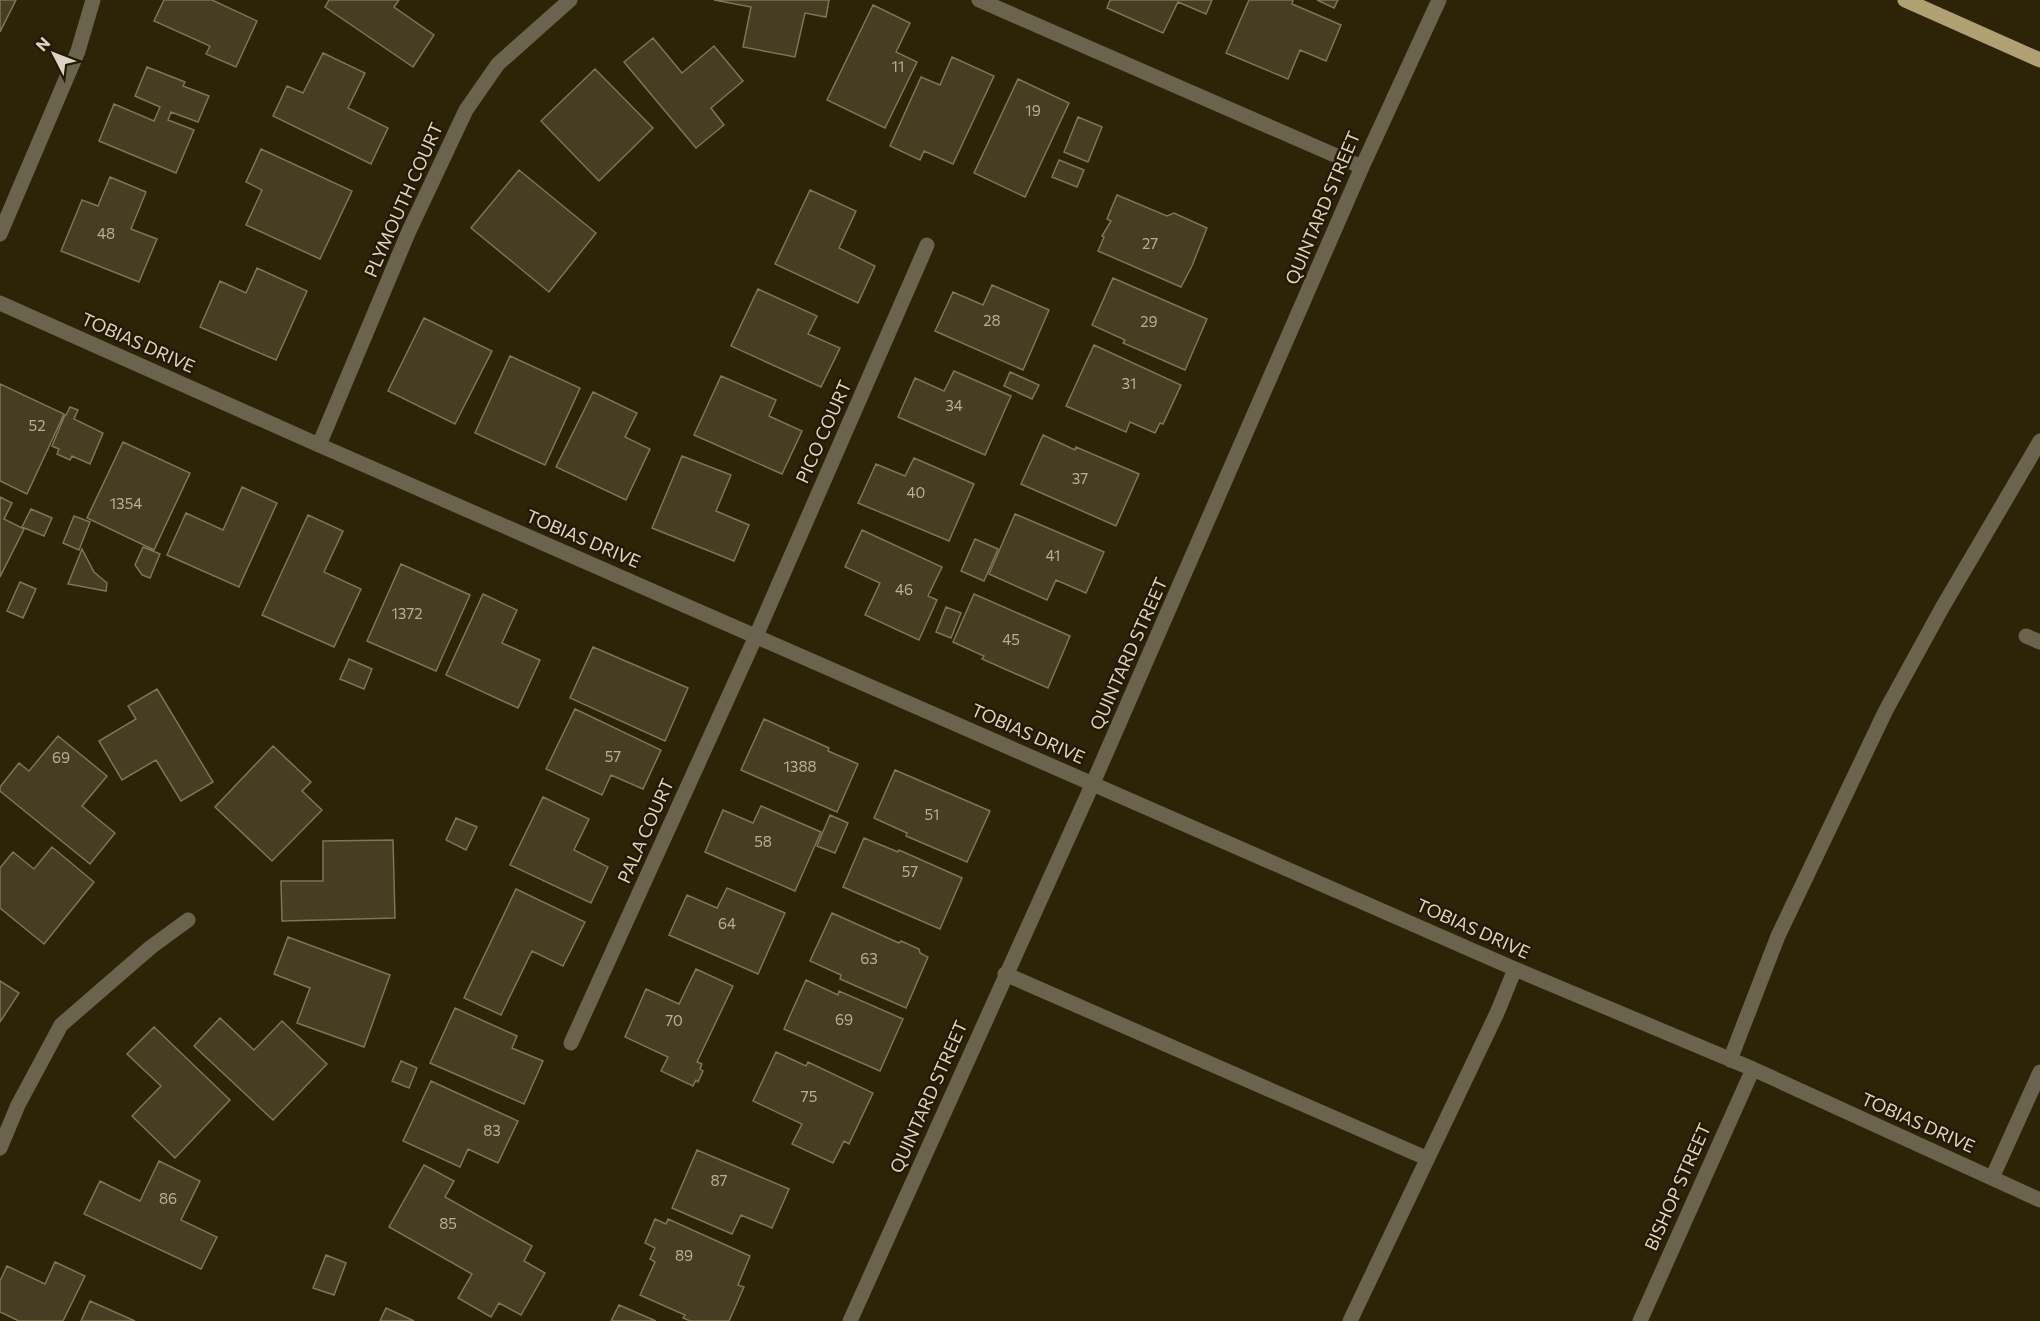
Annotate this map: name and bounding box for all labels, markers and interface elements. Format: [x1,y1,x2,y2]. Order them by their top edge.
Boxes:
north arrow [24,24,84,84]
text: N [31,33,54,54]
house number: 11 [892,57,904,75]
house number: 19 [1025,101,1041,119]
street label: PLYMOUTH COURT [359,119,447,280]
street label: QUINTARD STREET [1280,128,1364,288]
house number: 48 [97,224,115,242]
house number: 27 [1142,234,1158,252]
street label: TOBIAS DRIVE [78,307,199,377]
house number: 28 [983,311,1001,329]
house number: 29 [1140,312,1158,330]
house number: 31 [1122,374,1136,392]
street label: PICO COURT [791,377,856,486]
house number: 34 [945,396,963,414]
house number: 52 [29,416,45,434]
house number: 37 [1072,469,1088,487]
house number: 40 [907,483,925,501]
house number: 1354 [110,494,142,512]
street label: TOBIAS DRIVE [523,504,644,572]
house number: 41 [1046,546,1060,564]
street label: QUINTARD STREET [1085,574,1172,733]
house number: 46 [895,580,913,598]
house number: 1372 [391,604,423,622]
house number: 45 [1002,630,1020,648]
street label: TOBIAS DRIVE [968,698,1089,768]
house number: 57 [605,747,621,765]
house number: 69 [52,748,70,766]
house number: 1388 [783,757,817,775]
street label: PALA COURT [612,775,678,886]
house number: 51 [924,805,940,823]
house number: 58 [754,832,772,850]
house number: 57 [902,862,918,880]
street label: TOBIAS DRIVE [1413,893,1534,963]
house number: 64 [718,914,736,932]
house number: 63 [860,949,878,967]
house number: 69 [835,1010,853,1028]
house number: 70 [665,1011,683,1029]
street label: QUINTARD STREET [885,1017,972,1176]
house number: 75 [801,1087,817,1105]
street label: TOBIAS DRIVE [1858,1087,1979,1157]
street label: BISHOP STREET [1639,1120,1715,1254]
house number: 83 [483,1121,501,1139]
house number: 87 [711,1171,728,1189]
house number: 86 [159,1189,177,1207]
house number: 85 [439,1214,457,1232]
house number: 89 [675,1246,693,1264]

